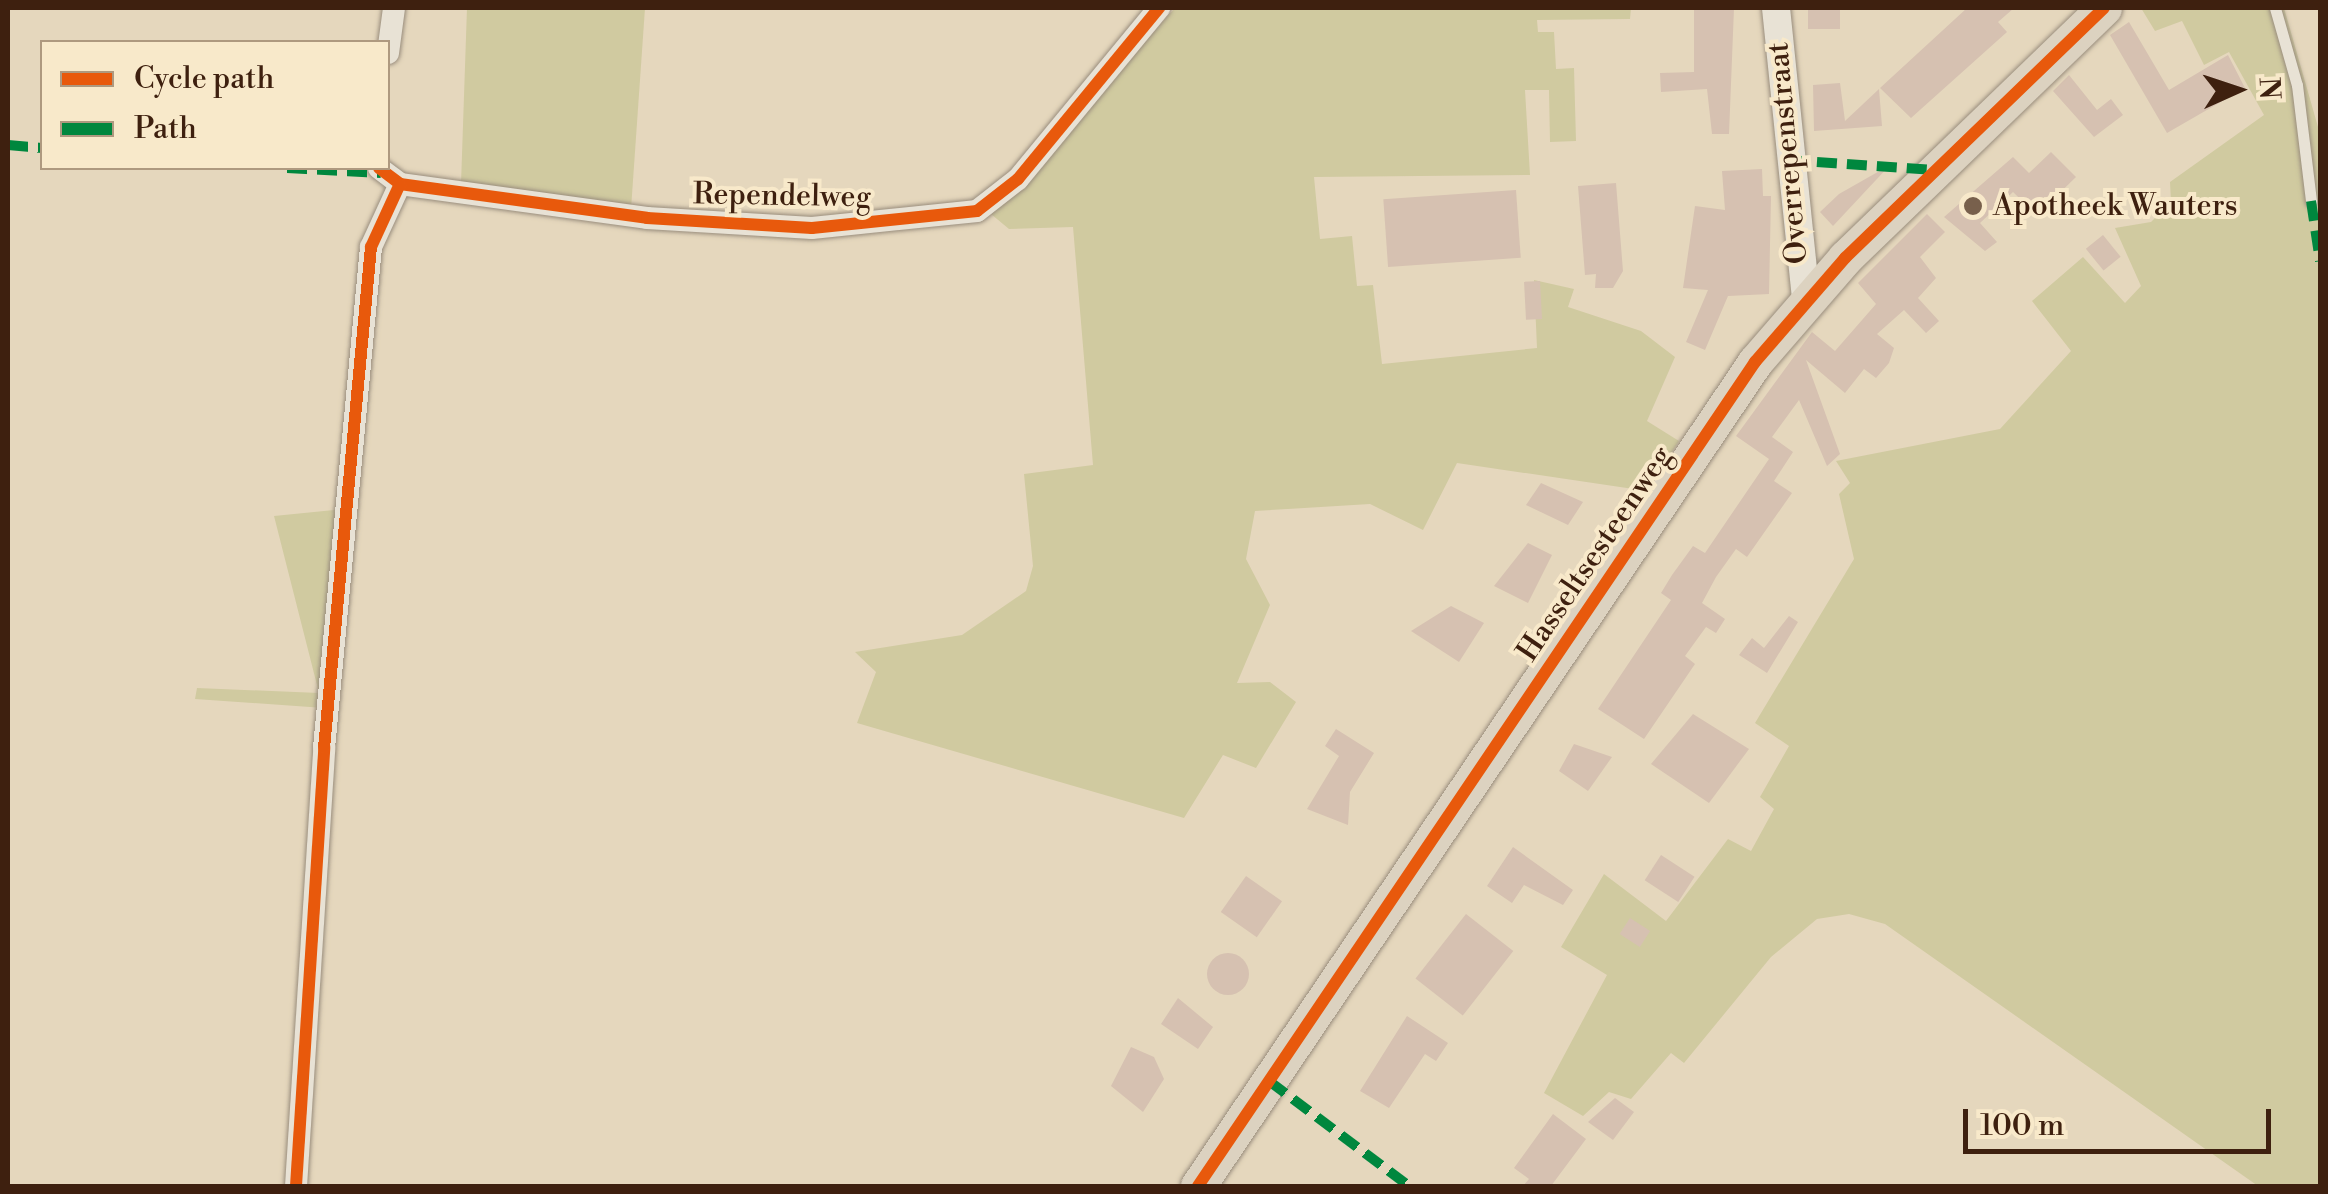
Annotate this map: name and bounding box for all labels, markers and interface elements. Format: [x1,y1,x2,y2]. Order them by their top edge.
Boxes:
legend [40,40,390,170]
north arrow [2188,40,2288,140]
street label: Overrepenstraat [1760,41,1816,265]
text: Cycle path [134,60,274,98]
text: N [2250,76,2287,100]
text: Path [134,110,197,148]
street label: Rependelweg [693,176,871,216]
place label: Apotheek Wauters [1993,188,2238,224]
marker: Apotheek Wauters [1962,195,1984,217]
street label: Hasseltsesteenweg [1510,440,1680,668]
scale bar [1968,1089,2276,1151]
text: 100 m [1980,1107,2064,1145]

